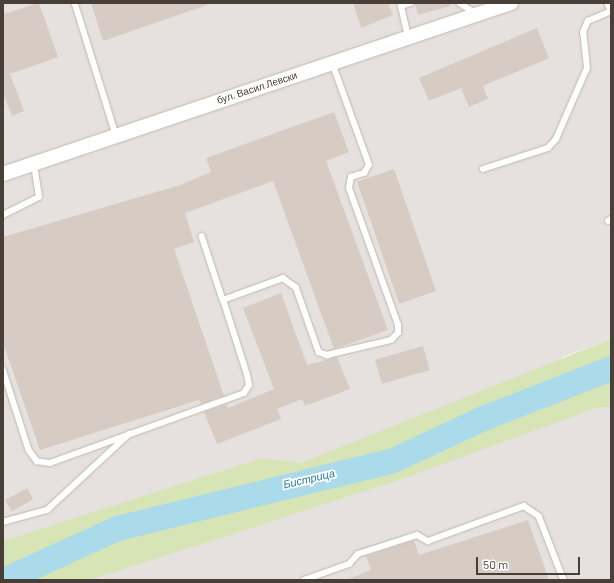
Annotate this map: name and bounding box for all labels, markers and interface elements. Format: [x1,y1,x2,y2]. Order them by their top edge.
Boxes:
street label: бул. Васил Левски [215,69,299,107]
water label: Бистрица [282,467,336,491]
scale bar [478,549,582,575]
text: 50 m [483,557,508,571]

